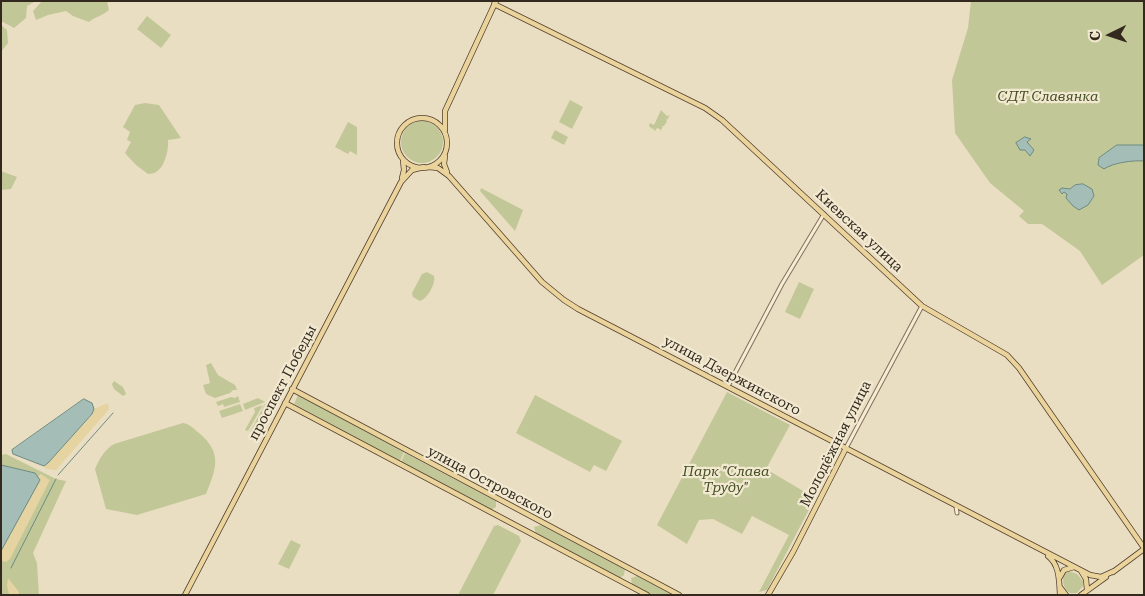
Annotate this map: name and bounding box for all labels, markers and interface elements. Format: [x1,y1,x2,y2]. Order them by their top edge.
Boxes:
north arrow [1085,10,1135,60]
text: С [1087,31,1103,41]
park label: СДТ Славянка [998,89,1098,105]
street label: Киевская улица [812,186,906,276]
street label: проспект Победы [246,323,320,443]
street label: улица Дзержинского [661,333,803,419]
street label: Молодёжная улица [797,378,875,510]
street label: улица Островского [425,443,555,523]
park label: Парк "Слава Труду" [683,464,769,497]

